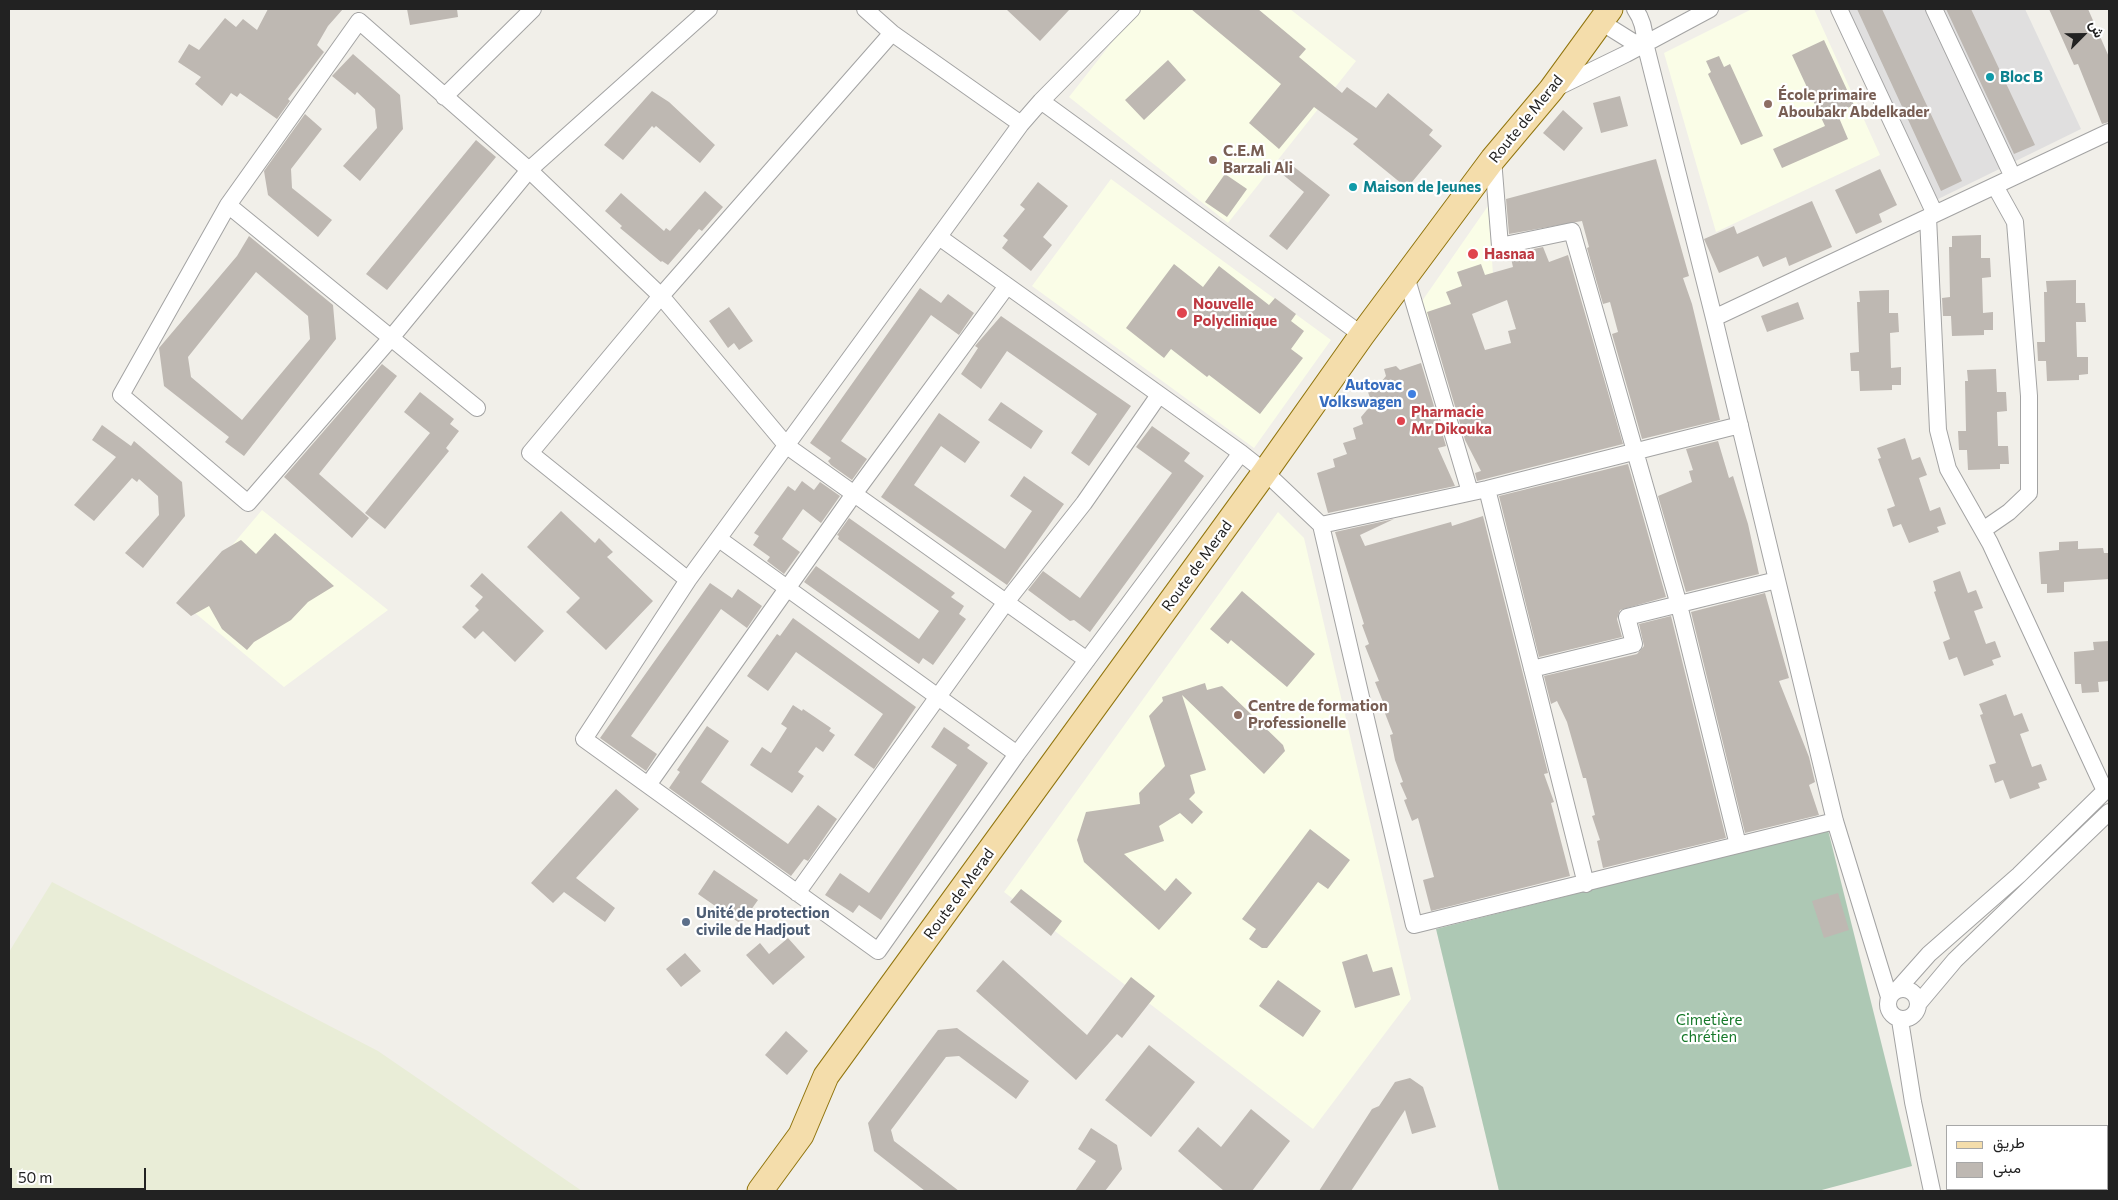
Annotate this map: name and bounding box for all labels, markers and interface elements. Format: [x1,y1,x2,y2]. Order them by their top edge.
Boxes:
north arrow [2058,10,2108,60]
text: ش [2086,18,2108,40]
place label: Bloc B [2000,68,2043,86]
street label: Route de Merad [1485,71,1567,167]
marker: Bloc B [1984,71,1996,83]
place label: École primaire Aboubakr Abdelkader [1778,86,1929,121]
marker: École primaire Aboubakr Abdelkader [1762,98,1774,110]
place label: C.E.M Barzali Ali [1223,142,1293,177]
marker: C.E.M Barzali Ali [1207,154,1219,166]
place label: Maison de Jeunes [1363,178,1481,196]
marker: Maison de Jeunes [1347,181,1359,193]
place label: Hasnaa [1484,245,1535,263]
marker: Hasnaa [1466,247,1480,261]
place label: Nouvelle Polyclinique [1193,295,1277,330]
marker: Nouvelle Polyclinique [1175,306,1189,320]
place label: Autovac Volkswagen [1319,376,1402,411]
marker: Autovac Volkswagen [1406,388,1418,400]
place label: Pharmacie Mr Dikouka [1411,403,1492,438]
marker: Pharmacie Mr Dikouka [1395,415,1407,427]
street label: Route de Merad [1158,517,1236,615]
place label: Centre de formation Professionelle [1248,697,1388,732]
marker: Centre de formation Professionelle [1232,709,1244,721]
street label: Route de Merad [920,845,998,943]
place label: Unité de protection civile de Hadjout [696,904,830,939]
marker: Unité de protection civile de Hadjout [680,916,692,928]
park label: Cimetière chrétien [1676,1011,1742,1046]
legend [1946,1125,2108,1190]
text: طريق [1993,1133,2025,1151]
scale bar [12,1158,149,1190]
text: مبنى [1993,1158,2021,1176]
text: 50 m [18,1168,52,1186]

